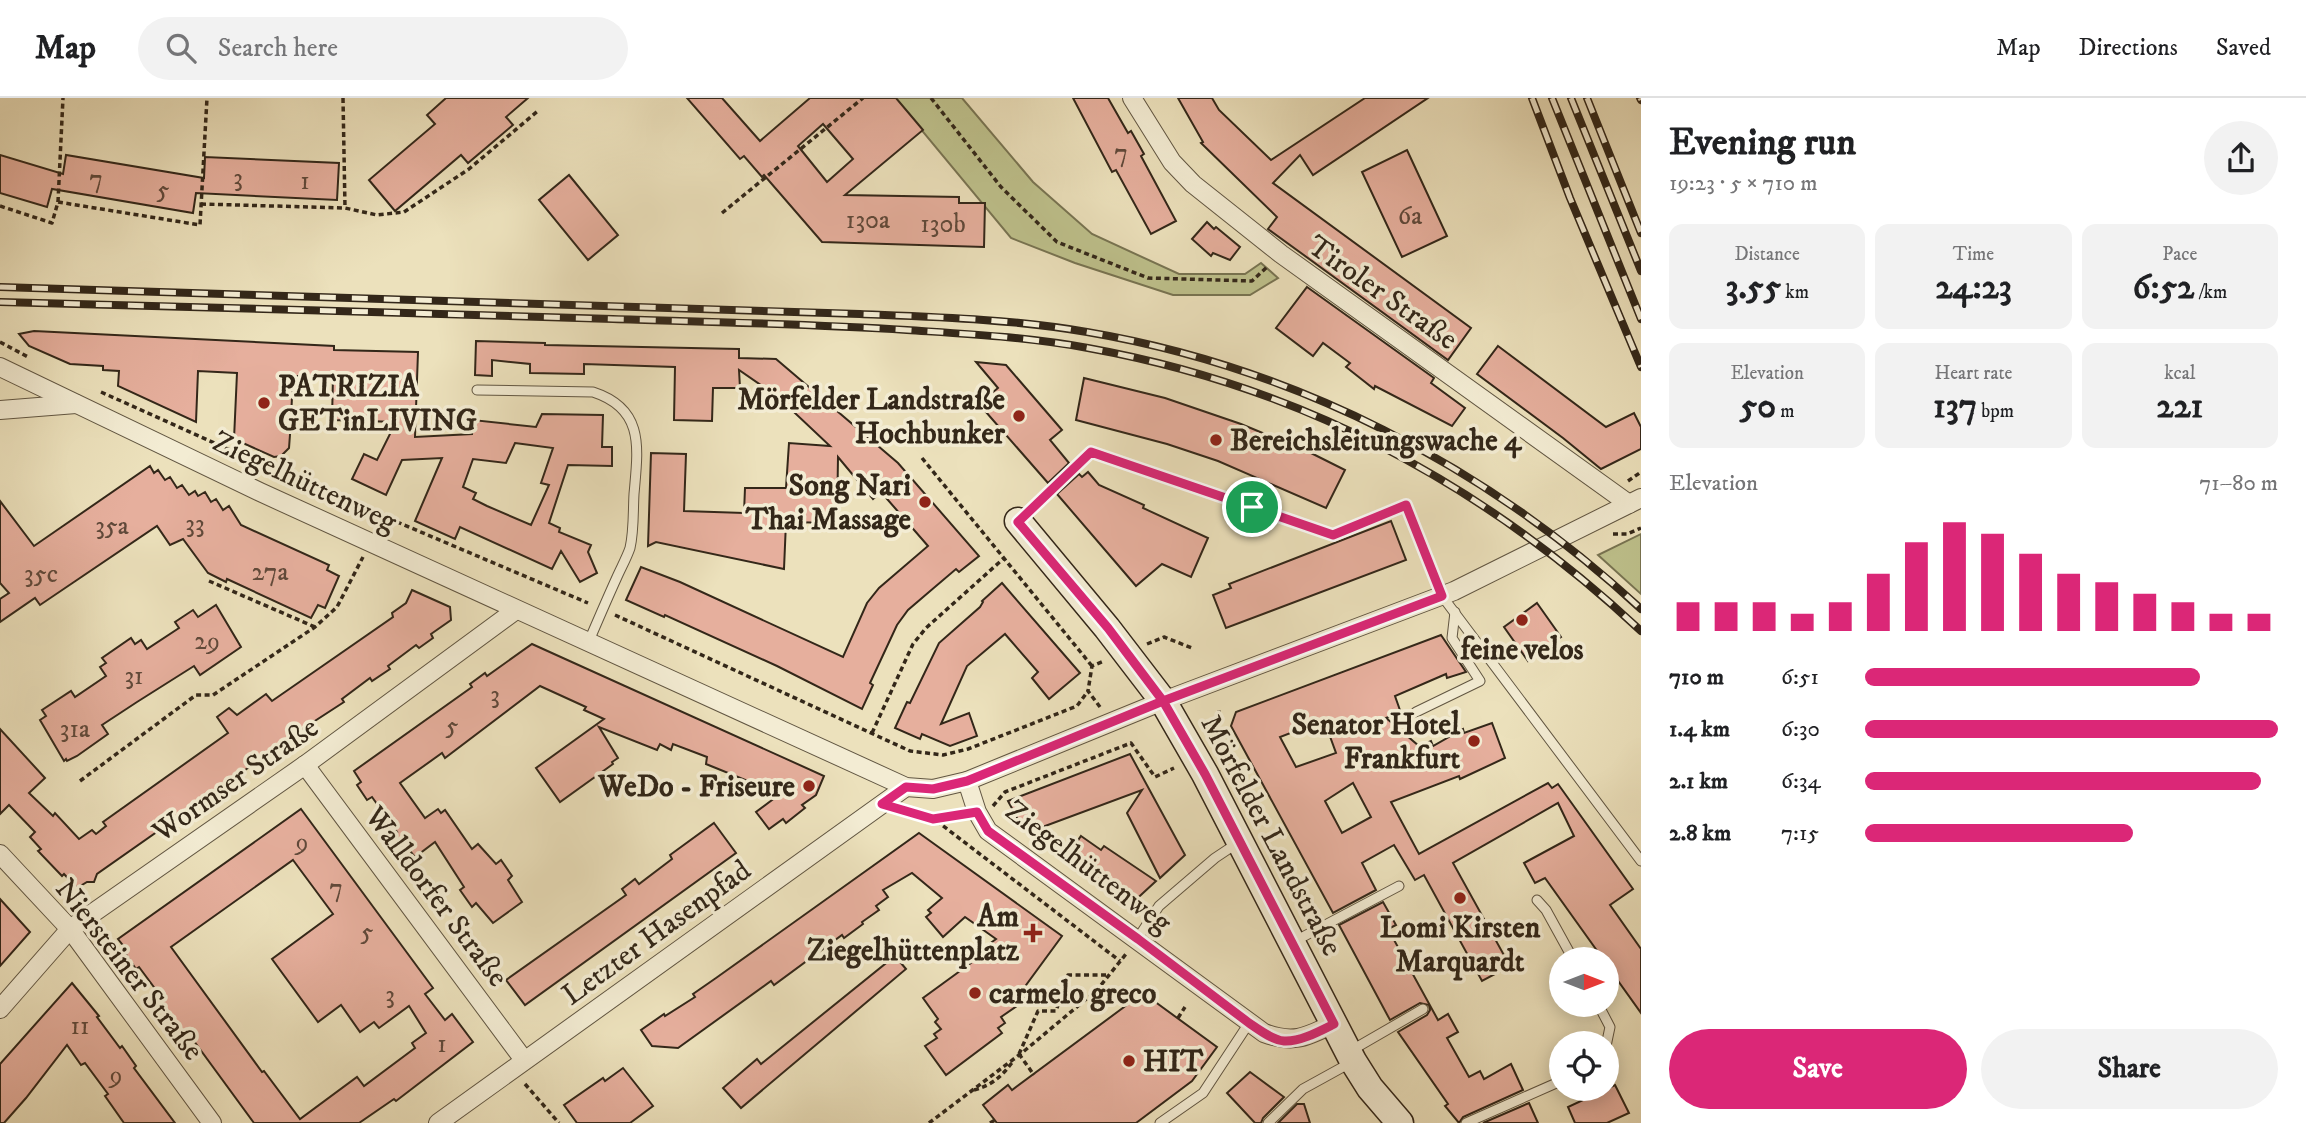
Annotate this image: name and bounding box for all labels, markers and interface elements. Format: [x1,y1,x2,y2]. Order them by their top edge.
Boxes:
search box [138,17,628,80]
text: Map [35,28,96,69]
icon: search [162,29,200,67]
text: Search here [218,32,338,65]
text: Map [1996,33,2041,63]
text: Directions [2079,33,2178,63]
text: Saved [2216,33,2271,63]
text: Evening run [1669,119,1856,167]
button: share [2204,121,2278,195]
house number: 7 [1114,137,1128,170]
house number: 3 [233,162,243,195]
house number: 7 [89,163,103,196]
house number: 1 [300,165,310,198]
text: 19:23 · 5 × 710 m [1669,169,1817,198]
house number: 5 [157,174,170,207]
house number: 6a [1398,200,1422,233]
house number: 130a [846,204,890,237]
house number: 130b [920,208,966,241]
street label: Tiroler Straße [1300,228,1464,358]
text: Distance [1734,243,1800,266]
text: Time [1953,243,1994,266]
text: Pace [2162,243,2197,266]
text: 3.55 [1725,266,1781,310]
text: 24:23 [1935,266,2012,310]
text: 6:52 [2132,266,2194,310]
text: km [1781,281,1809,304]
text: /km [2194,281,2227,304]
text: Elevation [1730,362,1804,385]
text: Heart rate [1935,362,2012,385]
text: kcal [2164,362,2195,385]
place label: PATRIZIA GETinLIVING [278,369,477,440]
place label: Mörfelder Landstraße Hochbunker [737,382,1006,453]
text: 50 [1740,385,1776,429]
text: 137 [1933,385,1977,429]
text: 221 [2156,385,2203,429]
marker: PATRIZIA GETinLIVING [256,395,272,411]
text: m [1776,400,1794,423]
text: bpm [1977,400,2014,423]
marker: Mörfelder Landstraße Hochbunker [1011,408,1027,424]
place label: Bereichsleitungswache 4 [1230,423,1523,460]
street label: Ziegelhüttenweg [206,424,403,541]
marker: Bereichsleitungswache 4 [1208,432,1224,448]
place label: Song Nari Thai Massage [745,468,912,539]
text: Elevation [1669,469,1758,498]
text: 71–80 m [2199,469,2278,498]
pin [1222,477,1282,537]
icon: arrive [1233,488,1271,526]
marker: Song Nari Thai Massage [917,494,933,510]
house number: 33 [185,508,205,541]
house number: 35a [95,510,129,543]
house number: 27a [252,556,288,589]
house number: 35c [24,558,58,591]
marker: feine velos [1514,612,1530,628]
house number: 29 [194,625,220,658]
place label: feine velos [1459,632,1584,669]
house number: 31 [124,660,144,693]
text: 710 m [1669,663,1724,692]
text: 6:51 [1781,663,1819,692]
house number: 3 [490,679,500,712]
place label: Senator Hotel Frankfurt [1291,707,1461,778]
street label: Wormser Straße [145,709,326,852]
street label: Mörfelder Landstraße [1192,709,1350,962]
house number: 5 [446,710,459,743]
house number: 31a [60,713,90,746]
text: 1.4 km [1669,715,1730,744]
text: 6:30 [1781,715,1820,744]
marker: Senator Hotel Frankfurt [1466,733,1482,749]
text: 2.1 km [1669,767,1728,796]
text: 6:34 [1781,767,1821,796]
place label: WeDo - Friseure [597,769,796,806]
marker: WeDo - Friseure [801,778,817,794]
street label: Ziegelhüttenweg [998,793,1179,942]
street label: Walldorfer Straße [355,799,516,994]
text: 2.8 km [1669,819,1731,848]
text: 7:15 [1781,819,1819,848]
house number: 9 [294,826,308,859]
street label: Letzter Hasenpfad [555,852,759,1014]
street label: Niersteiner Straße [46,872,211,1068]
house number: 7 [329,872,343,905]
marker: Lomi Kirsten Marquardt [1452,890,1468,906]
place label: Am Ziegelhüttenplatz [807,899,1020,970]
place label: Lomi Kirsten Marquardt [1380,910,1541,981]
house number: 5 [361,916,374,949]
marker: Am Ziegelhüttenplatz [1025,925,1041,941]
north arrow [1549,947,1619,1017]
map controls [1549,947,1619,1101]
place label: carmelo greco [989,976,1156,1013]
house number: 3 [385,979,395,1012]
marker: carmelo greco [967,985,983,1001]
house number: 11 [70,1010,90,1043]
house number: 1 [437,1028,447,1061]
button: Save [1669,1029,1967,1109]
button: Share [1981,1029,2278,1109]
button: locate [1549,1031,1619,1101]
place label: HIT [1143,1044,1204,1081]
marker: HIT [1121,1053,1137,1069]
house number: 9 [108,1059,122,1092]

